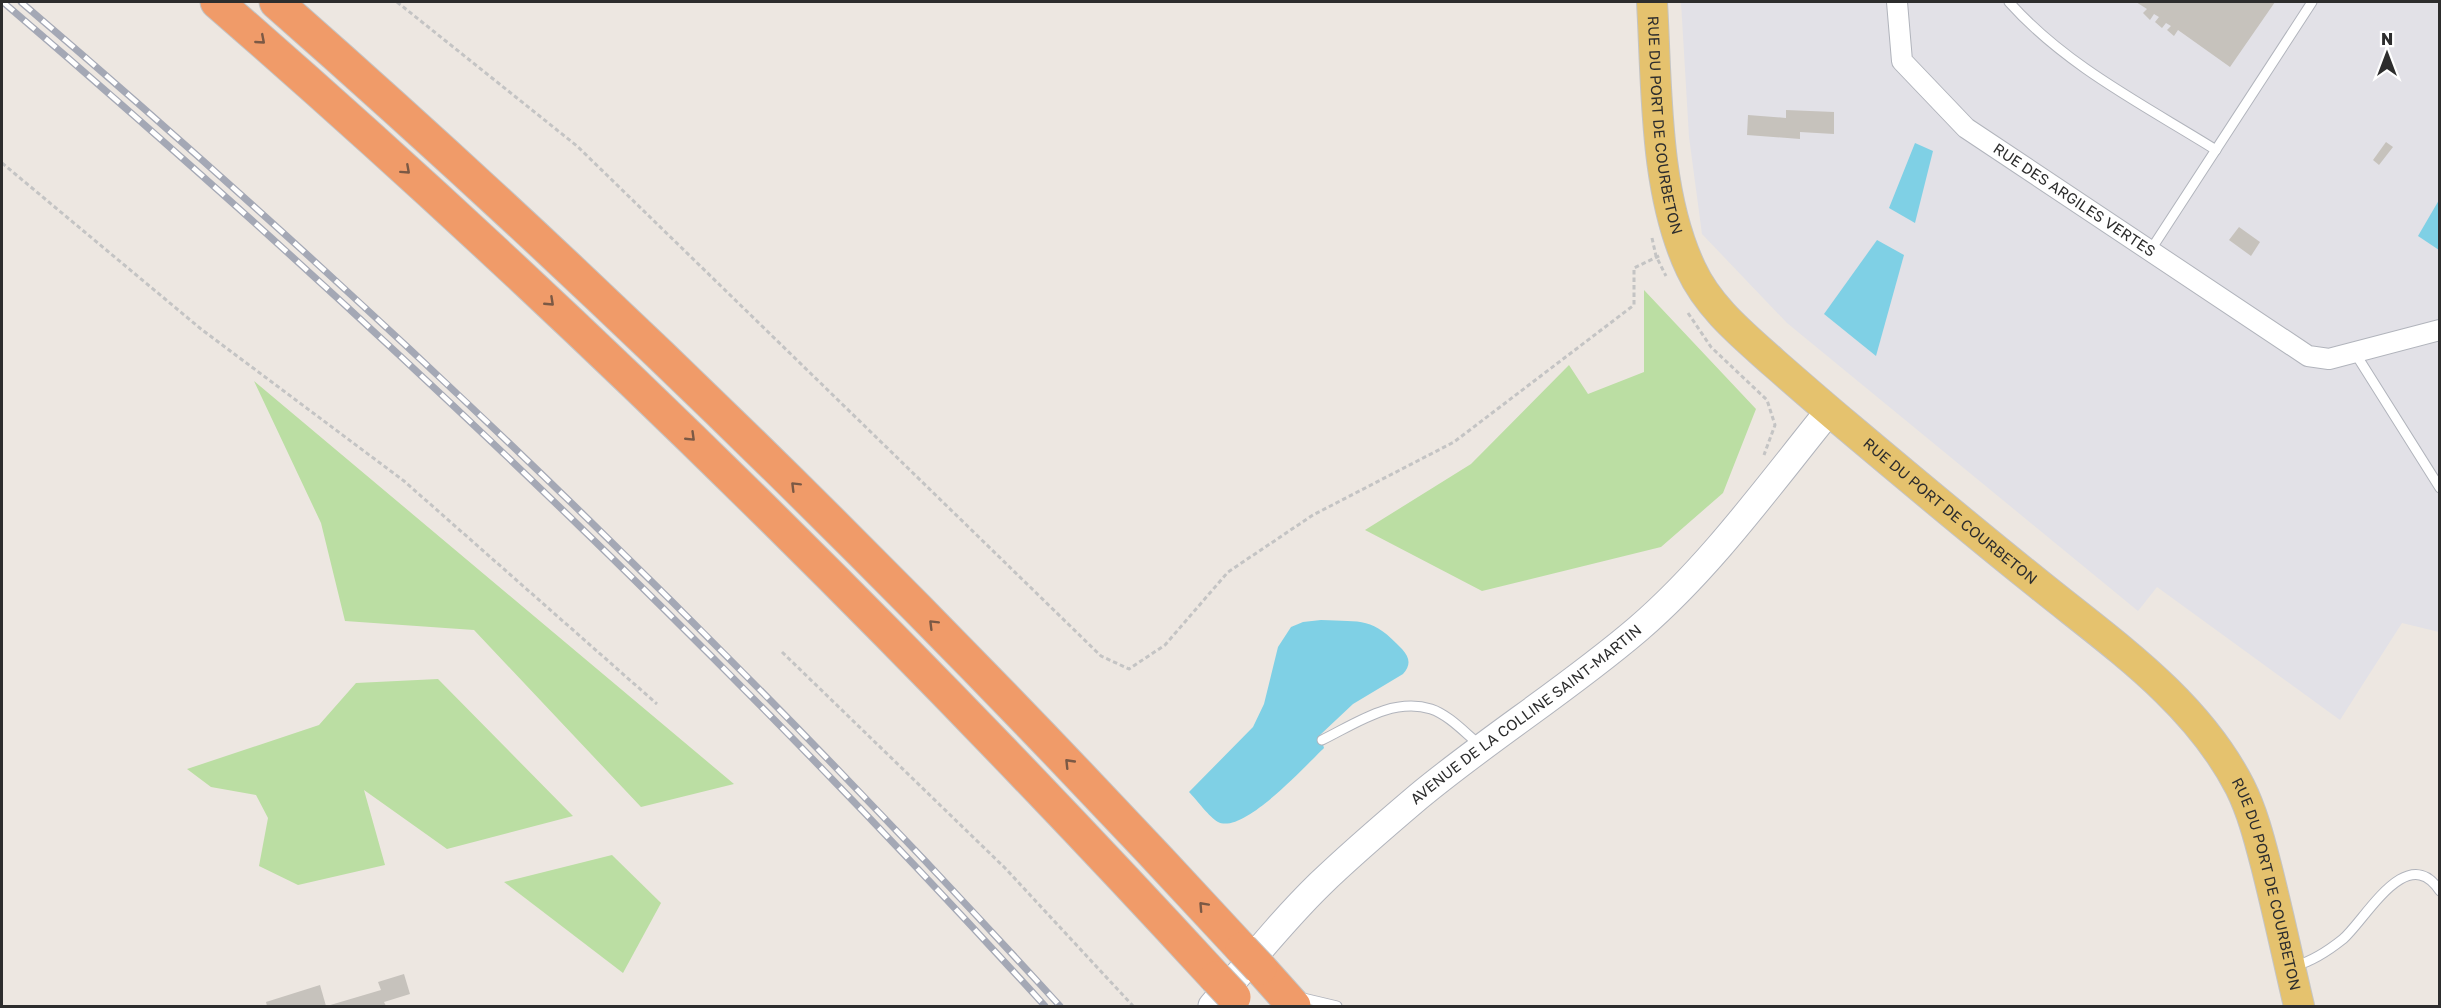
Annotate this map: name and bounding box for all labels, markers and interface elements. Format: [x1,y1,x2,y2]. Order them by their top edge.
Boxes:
street label: RUE DU PORT DE COURBETON [1645,15,1687,236]
north arrow [2357,24,2417,84]
text: N [2381,29,2393,49]
one-way arrow [254,33,265,44]
street label: RUE DES ARGILES VERTES [1990,139,2159,260]
one-way arrow [400,163,410,174]
one-way arrow [542,295,553,306]
one-way arrow [684,430,694,441]
street label: RUE DU PORT DE COURBETON [1860,433,2041,587]
one-way arrow [792,482,803,493]
street label: AVENUE DE LA COLLINE SAINT-MARTIN [1406,620,1645,808]
one-way arrow [929,621,940,632]
one-way arrow [1066,760,1077,771]
street label: RUE DU PORT DE COURBETON [2229,774,2305,992]
one-way arrow [1199,902,1210,913]

